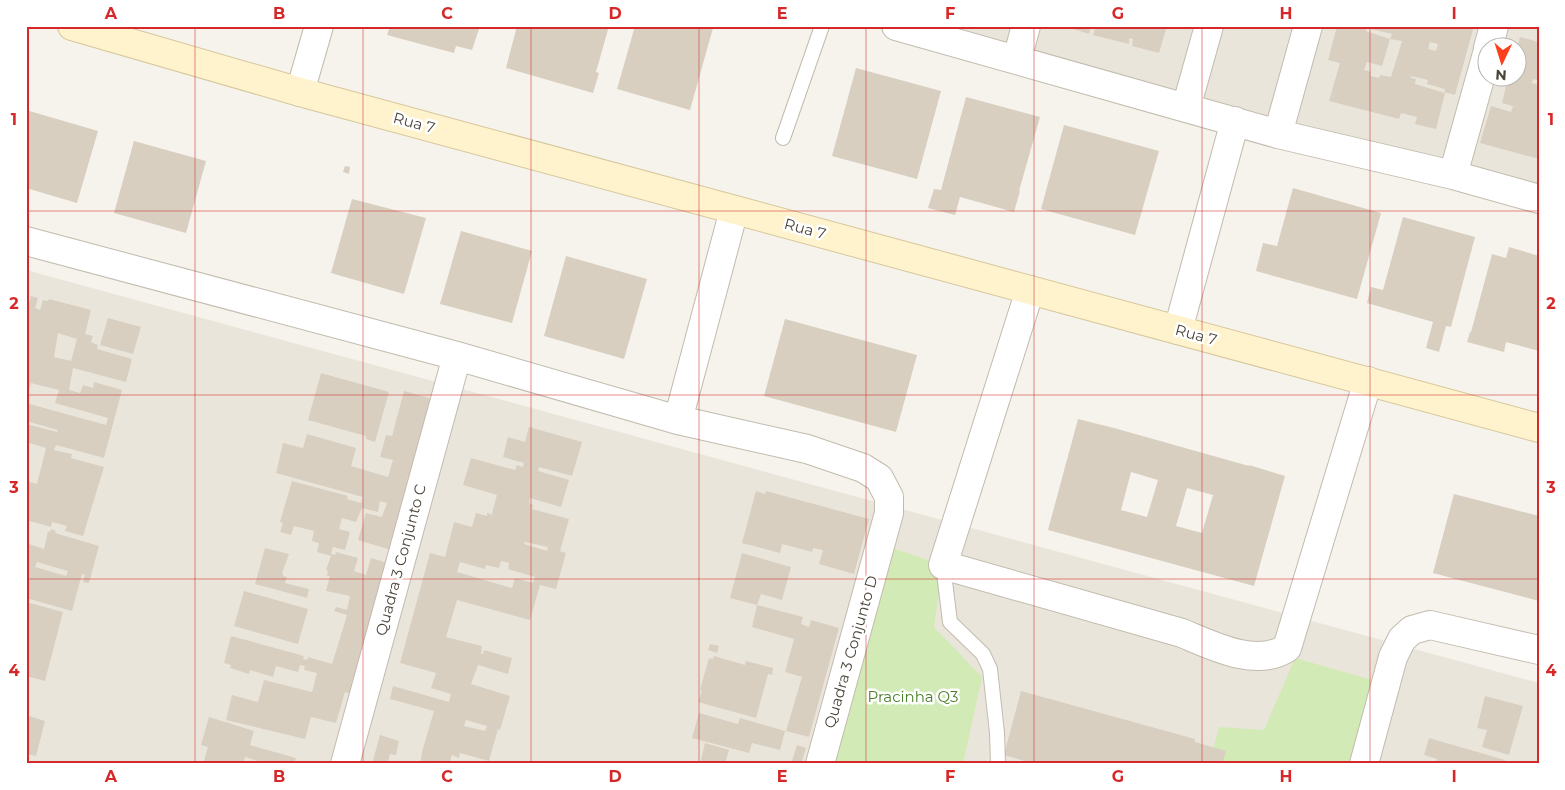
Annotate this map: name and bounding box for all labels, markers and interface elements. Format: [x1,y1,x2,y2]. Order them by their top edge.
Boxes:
text: A [104,4,118,23]
text: B [273,4,285,23]
text: C [441,4,453,23]
text: D [608,4,622,23]
text: E [777,4,787,23]
text: F [945,4,955,23]
text: G [1112,4,1124,23]
text: H [1280,4,1292,23]
text: I [1451,4,1457,23]
north arrow [1478,38,1528,88]
text: N [1495,66,1507,84]
street label: Rua 7 [391,108,437,137]
text: 1 [11,110,17,129]
text: 1 [1548,110,1554,129]
street label: Rua 7 [782,214,828,243]
text: 2 [9,294,19,313]
text: 2 [1546,294,1556,313]
street label: Rua 7 [1173,320,1219,349]
text: 3 [8,478,19,497]
text: 3 [1545,478,1556,497]
street label: Quadra 3 Conjunto C [371,482,430,638]
street label: Quadra 3 Conjunto D [820,573,881,730]
text: 4 [8,661,20,680]
text: 4 [1545,661,1557,680]
park label: Pracinha Q3 [868,687,959,706]
text: A [104,767,118,786]
text: B [273,767,285,786]
text: C [441,767,453,786]
text: D [608,767,622,786]
text: E [777,767,787,786]
text: F [945,767,955,786]
text: G [1112,767,1124,786]
text: H [1280,767,1292,786]
text: I [1451,767,1457,786]

